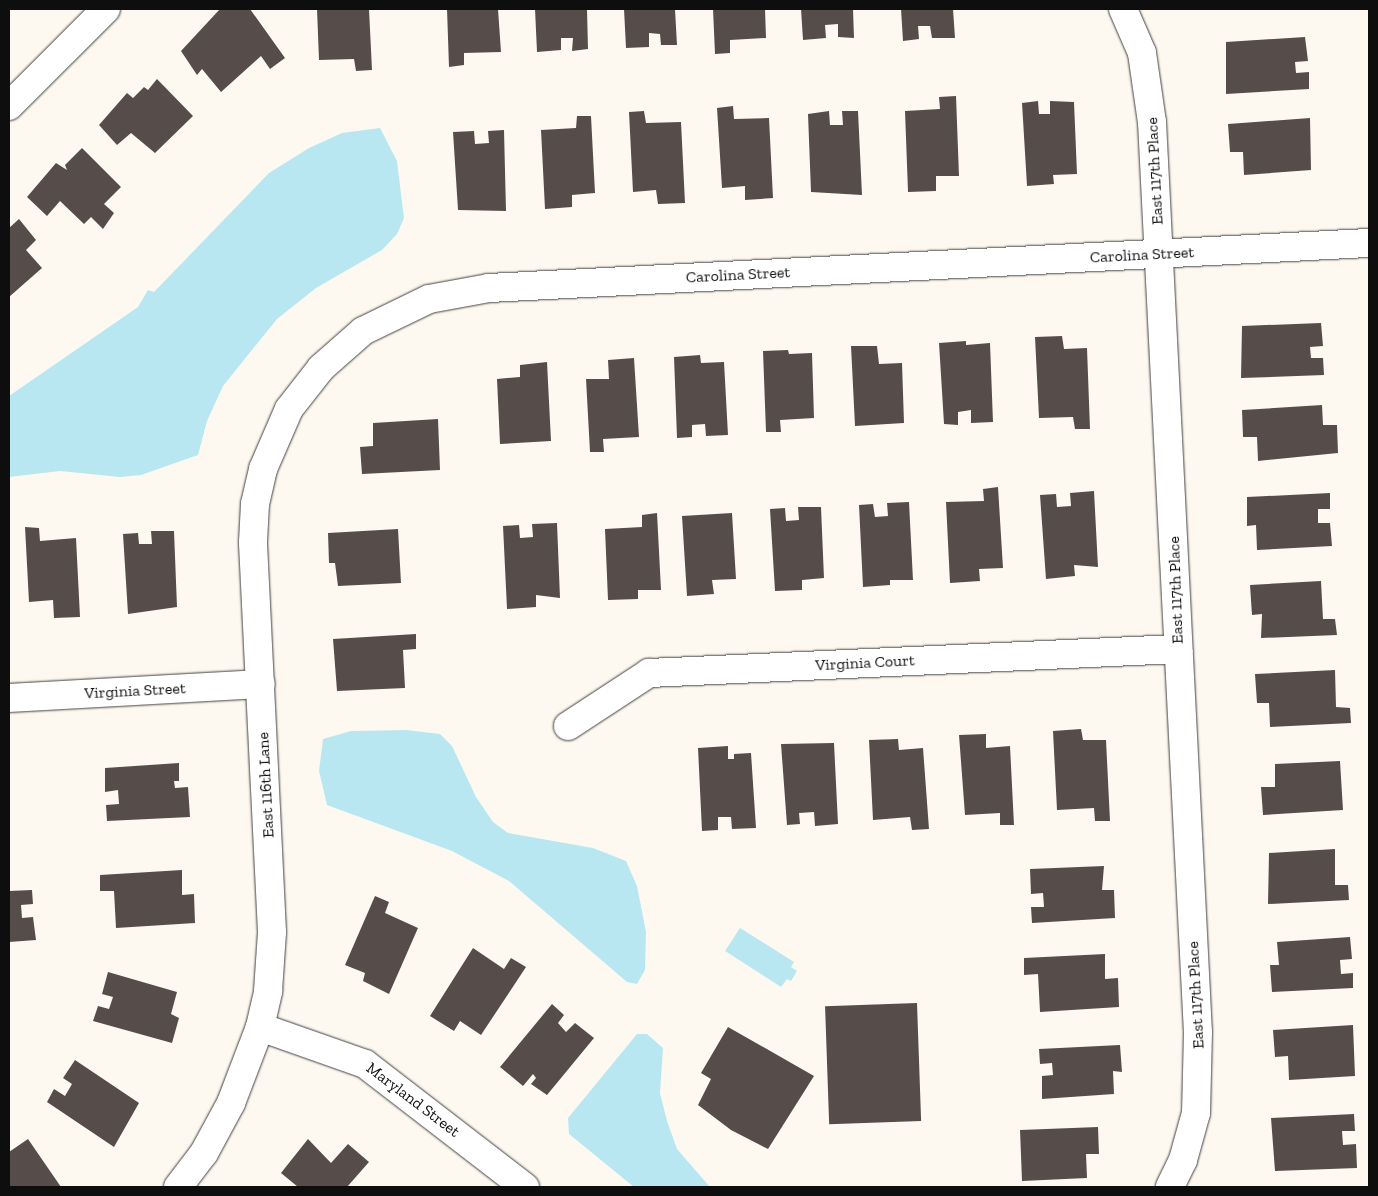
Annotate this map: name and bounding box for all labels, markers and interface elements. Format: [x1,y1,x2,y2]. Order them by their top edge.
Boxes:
street label: East 117th Place [1143,117,1167,225]
street label: Carolina Street [1089,243,1195,267]
street label: Carolina Street [685,263,791,287]
street label: East 117th Place [1165,536,1187,644]
street label: Virginia Court [815,651,915,675]
street label: Virginia Street [84,679,186,703]
street label: East 116th Lane [254,731,278,839]
street label: East 117th Place [1184,941,1208,1049]
street label: Maryland Street [362,1059,464,1141]

